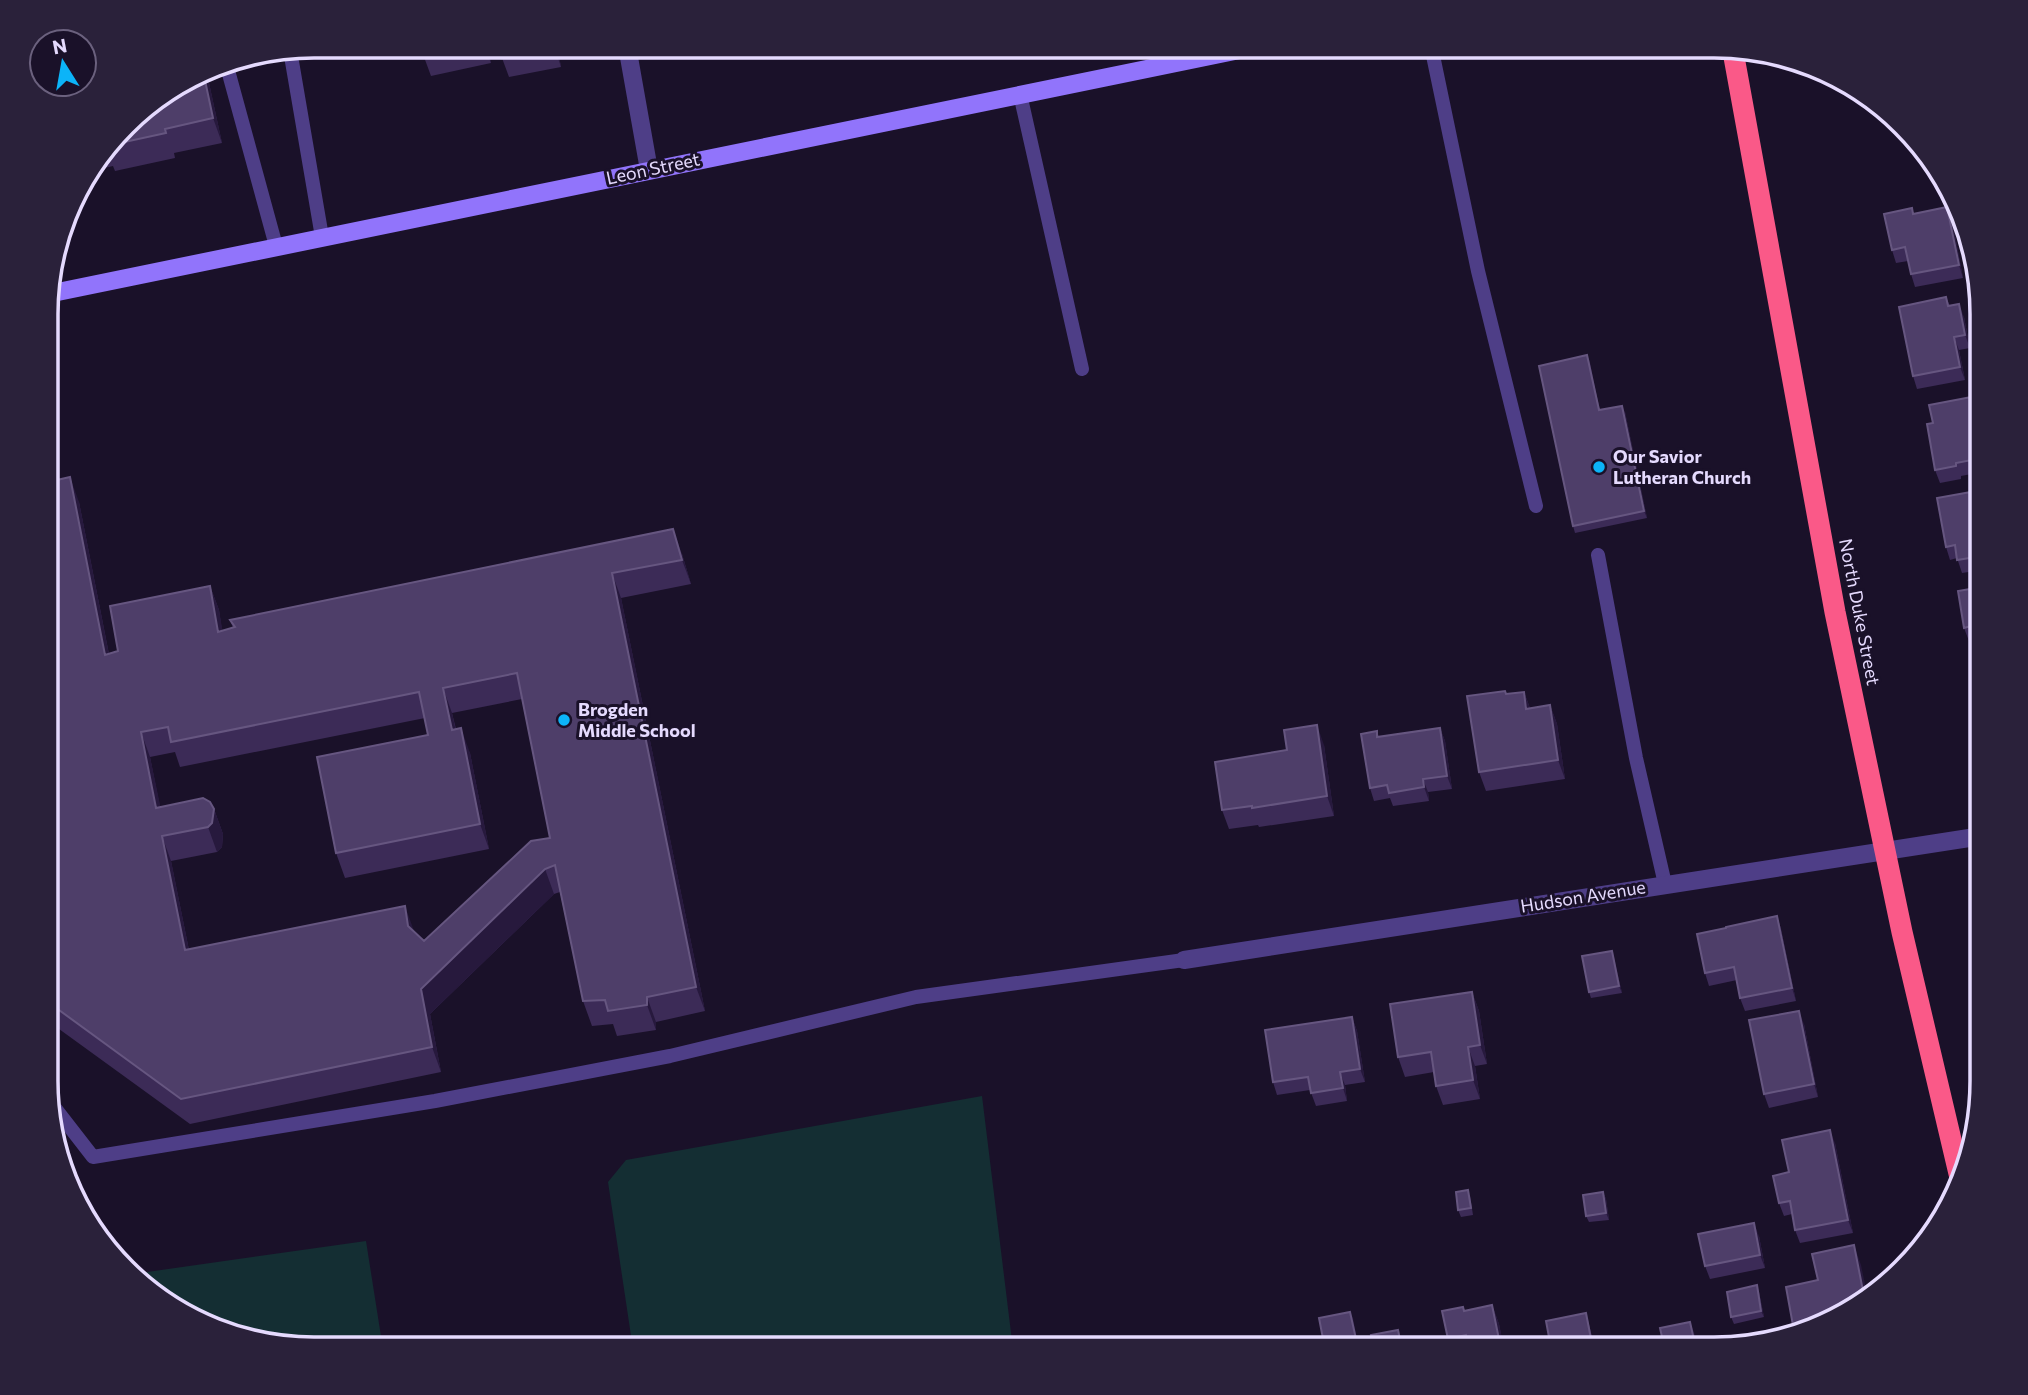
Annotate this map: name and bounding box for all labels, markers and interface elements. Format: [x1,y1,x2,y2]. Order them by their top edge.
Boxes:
north arrow [28,28,98,98]
text: N [50,33,69,58]
street label: Leon Street [604,147,702,189]
place label: Our Savior Lutheran Church [1613,445,1751,488]
marker: Our Savior Lutheran Church [1591,459,1607,475]
street label: North Duke Street [1835,537,1885,687]
place label: Brogden Middle School [578,698,696,741]
marker: Brogden Middle School [556,712,572,728]
street label: Hudson Avenue [1519,875,1647,917]

